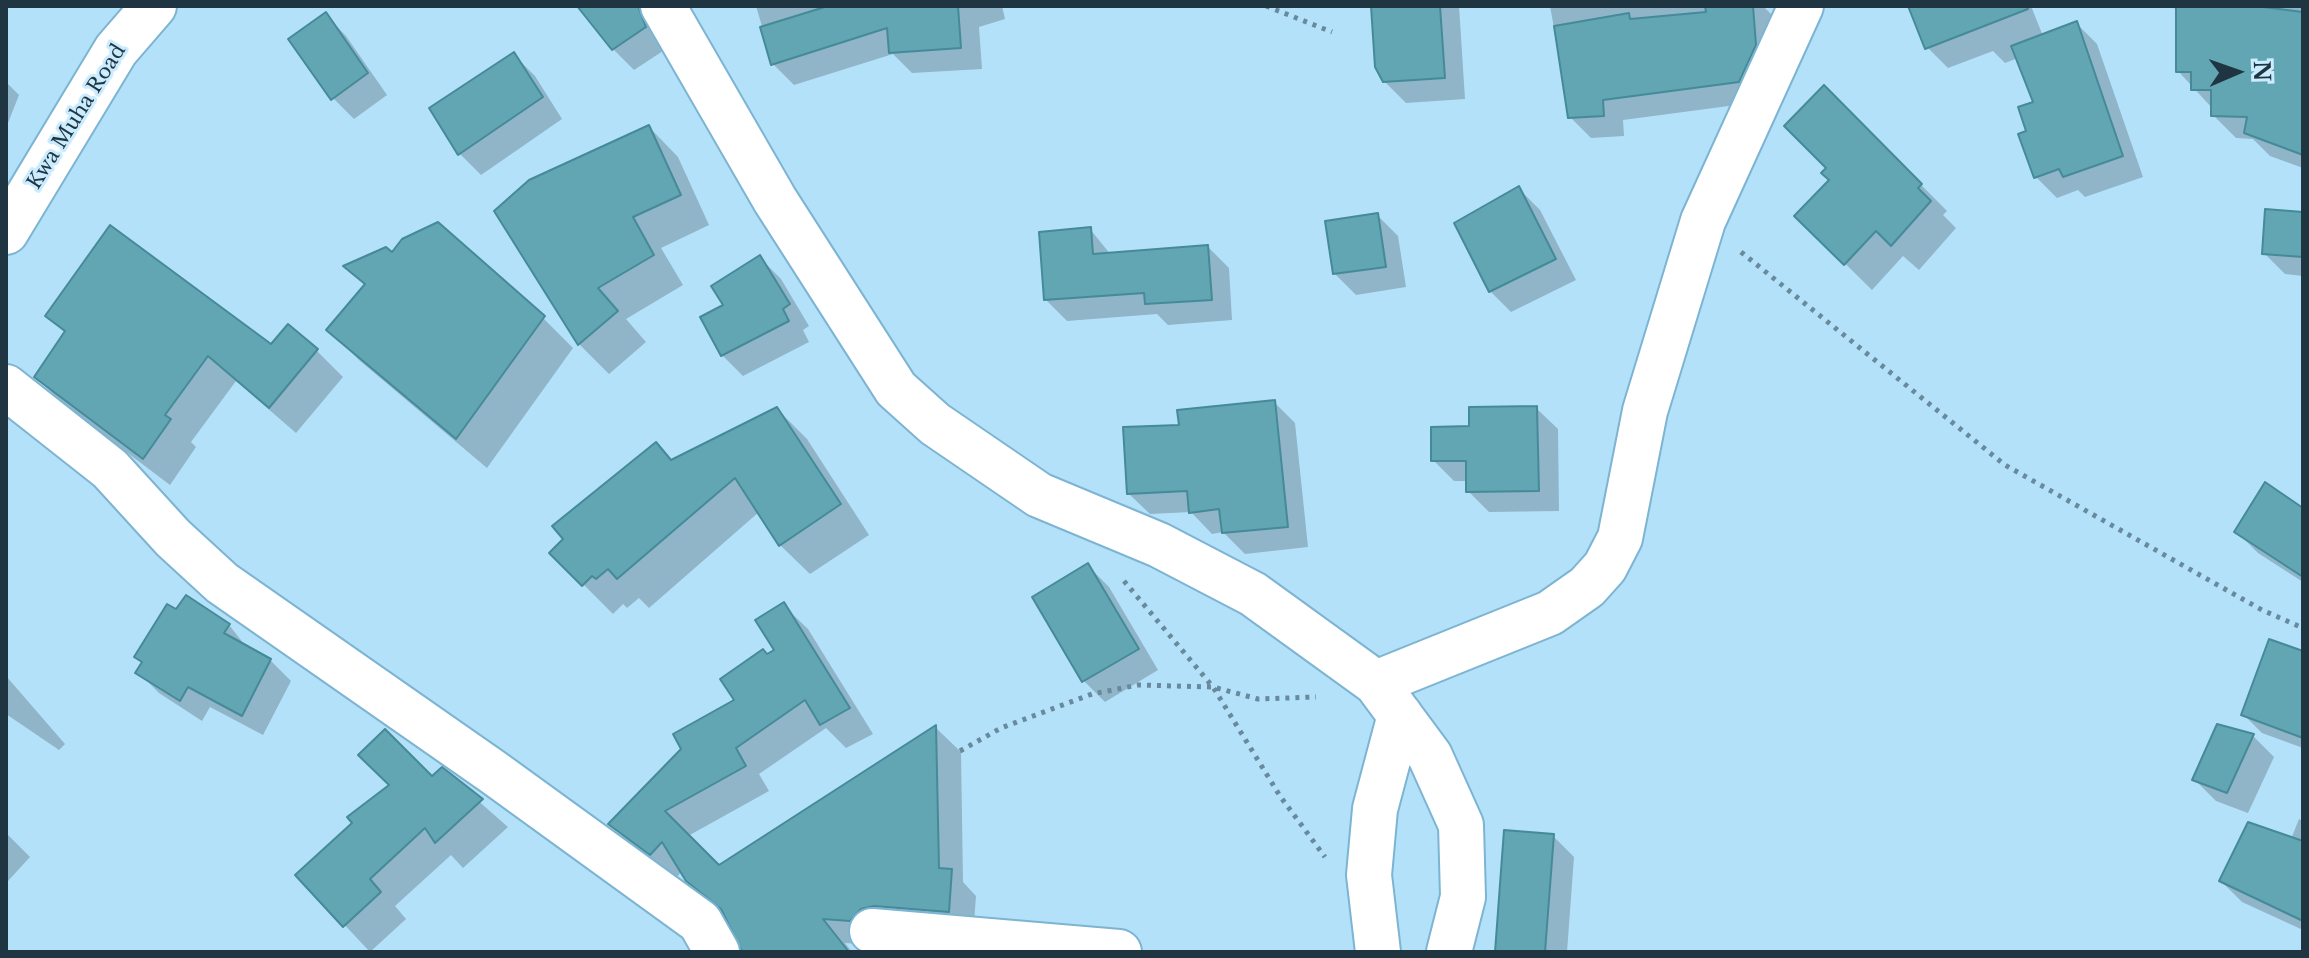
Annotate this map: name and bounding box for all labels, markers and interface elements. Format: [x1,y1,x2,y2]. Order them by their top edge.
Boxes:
north arrow [2197,32,2277,112]
street label: Kwa Muha Road [23,40,131,194]
text: N [2248,60,2275,82]

